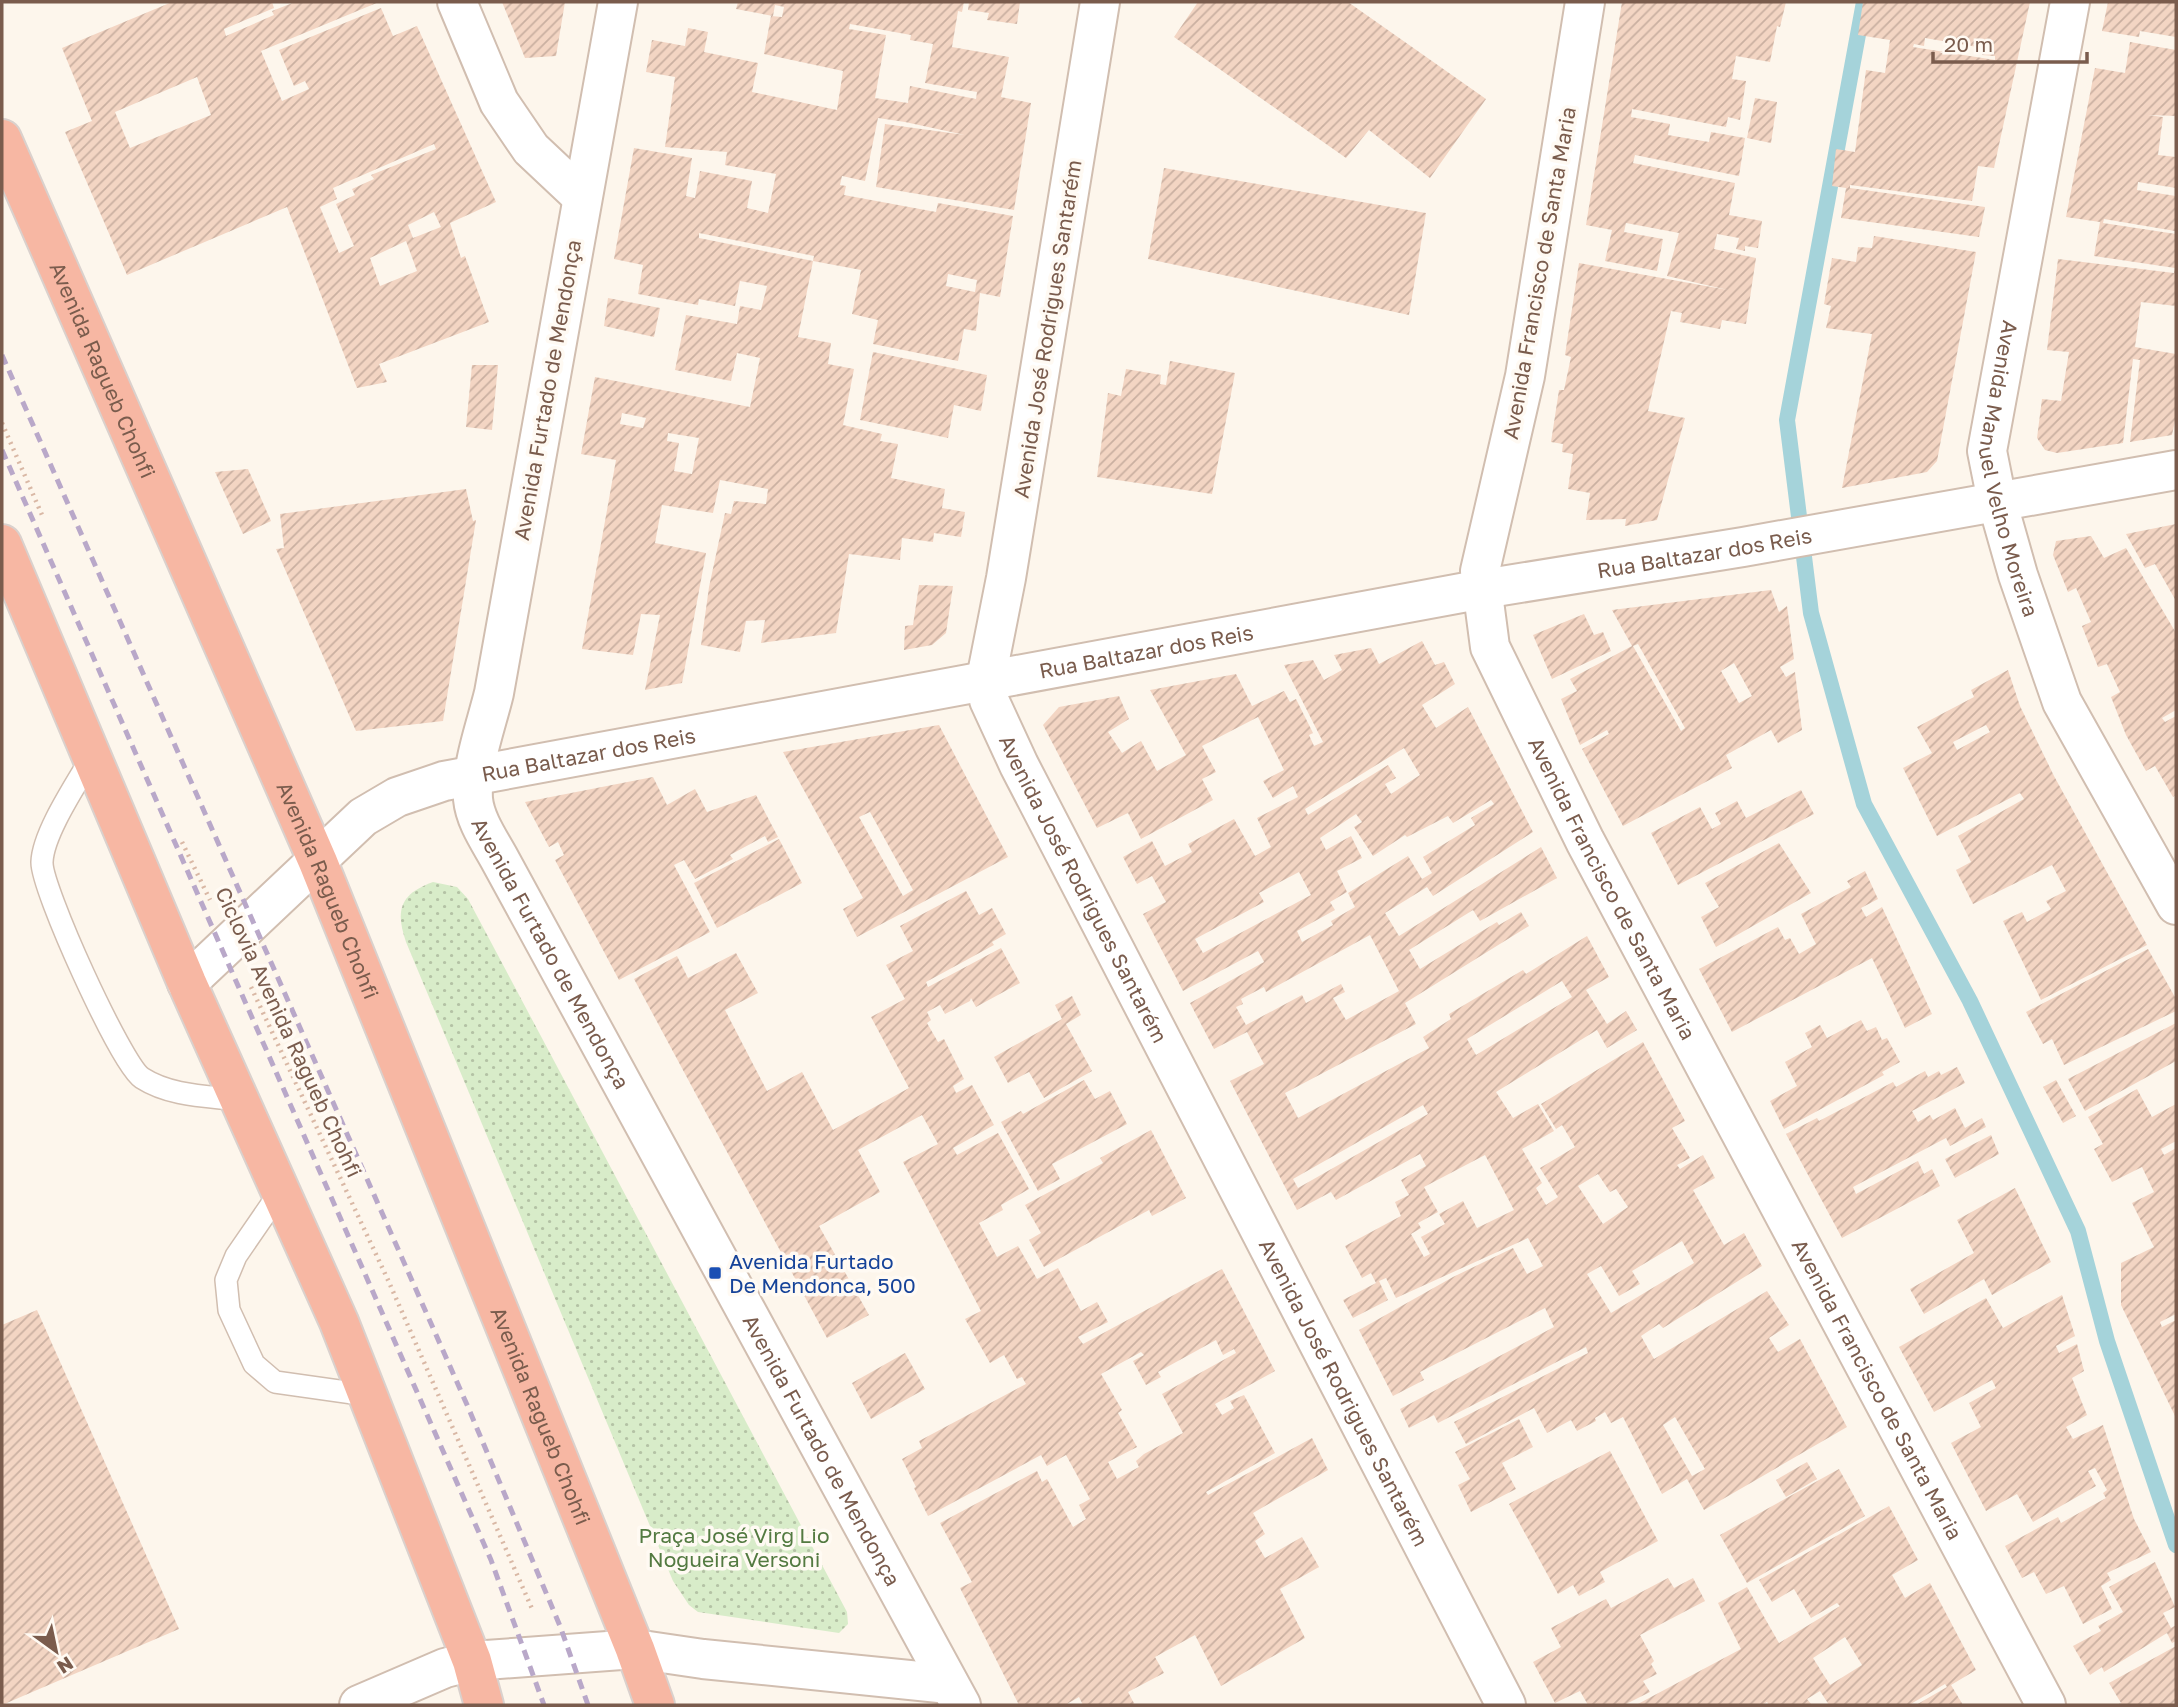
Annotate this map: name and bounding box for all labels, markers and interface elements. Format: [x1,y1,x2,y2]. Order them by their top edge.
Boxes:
scale bar [1933,21,2087,65]
text: 20 m [1944,31,1993,57]
street label: Avenida Francisco de Santa Maria [1497,105,1581,441]
street label: Avenida José Rodrigues Santarém [1007,158,1087,500]
street label: Avenida Furtado de Mendonça [508,238,586,542]
street label: Avenida Ragueb Chohfi [44,258,161,482]
street label: Avenida Manuel Velho Moreira [1973,318,2044,620]
street label: Rua Baltazar dos Reis [1595,522,1814,583]
street label: Rua Baltazar dos Reis [1037,619,1255,684]
street label: Rua Baltazar dos Reis [479,722,698,787]
street label: Avenida José Rodrigues Santarém [994,731,1174,1047]
street label: Avenida Francisco de Santa Maria [1523,733,1701,1044]
street label: Avenida Ragueb Chohfi [271,778,385,1003]
street label: Avenida Furtado de Mendonça [466,814,635,1093]
street label: Ciclovia Avenida Ragueb Chohfi [210,883,368,1181]
street label: Avenida José Rodrigues Santarém [1254,1234,1434,1550]
street label: Avenida Francisco de Santa Maria [1787,1234,1968,1544]
place label: Avenida Furtado De Mendonca, 500 [729,1248,916,1298]
marker: Avenida Furtado De Mendonca, 500 [707,1265,723,1281]
street label: Avenida Ragueb Chohfi [485,1303,597,1529]
street label: Avenida Furtado de Mendonça [738,1310,906,1590]
park label: Praça José Virg Lio Nogueira Versoni [638,1522,830,1572]
north arrow [21,1616,91,1686]
text: N [53,1652,78,1679]

